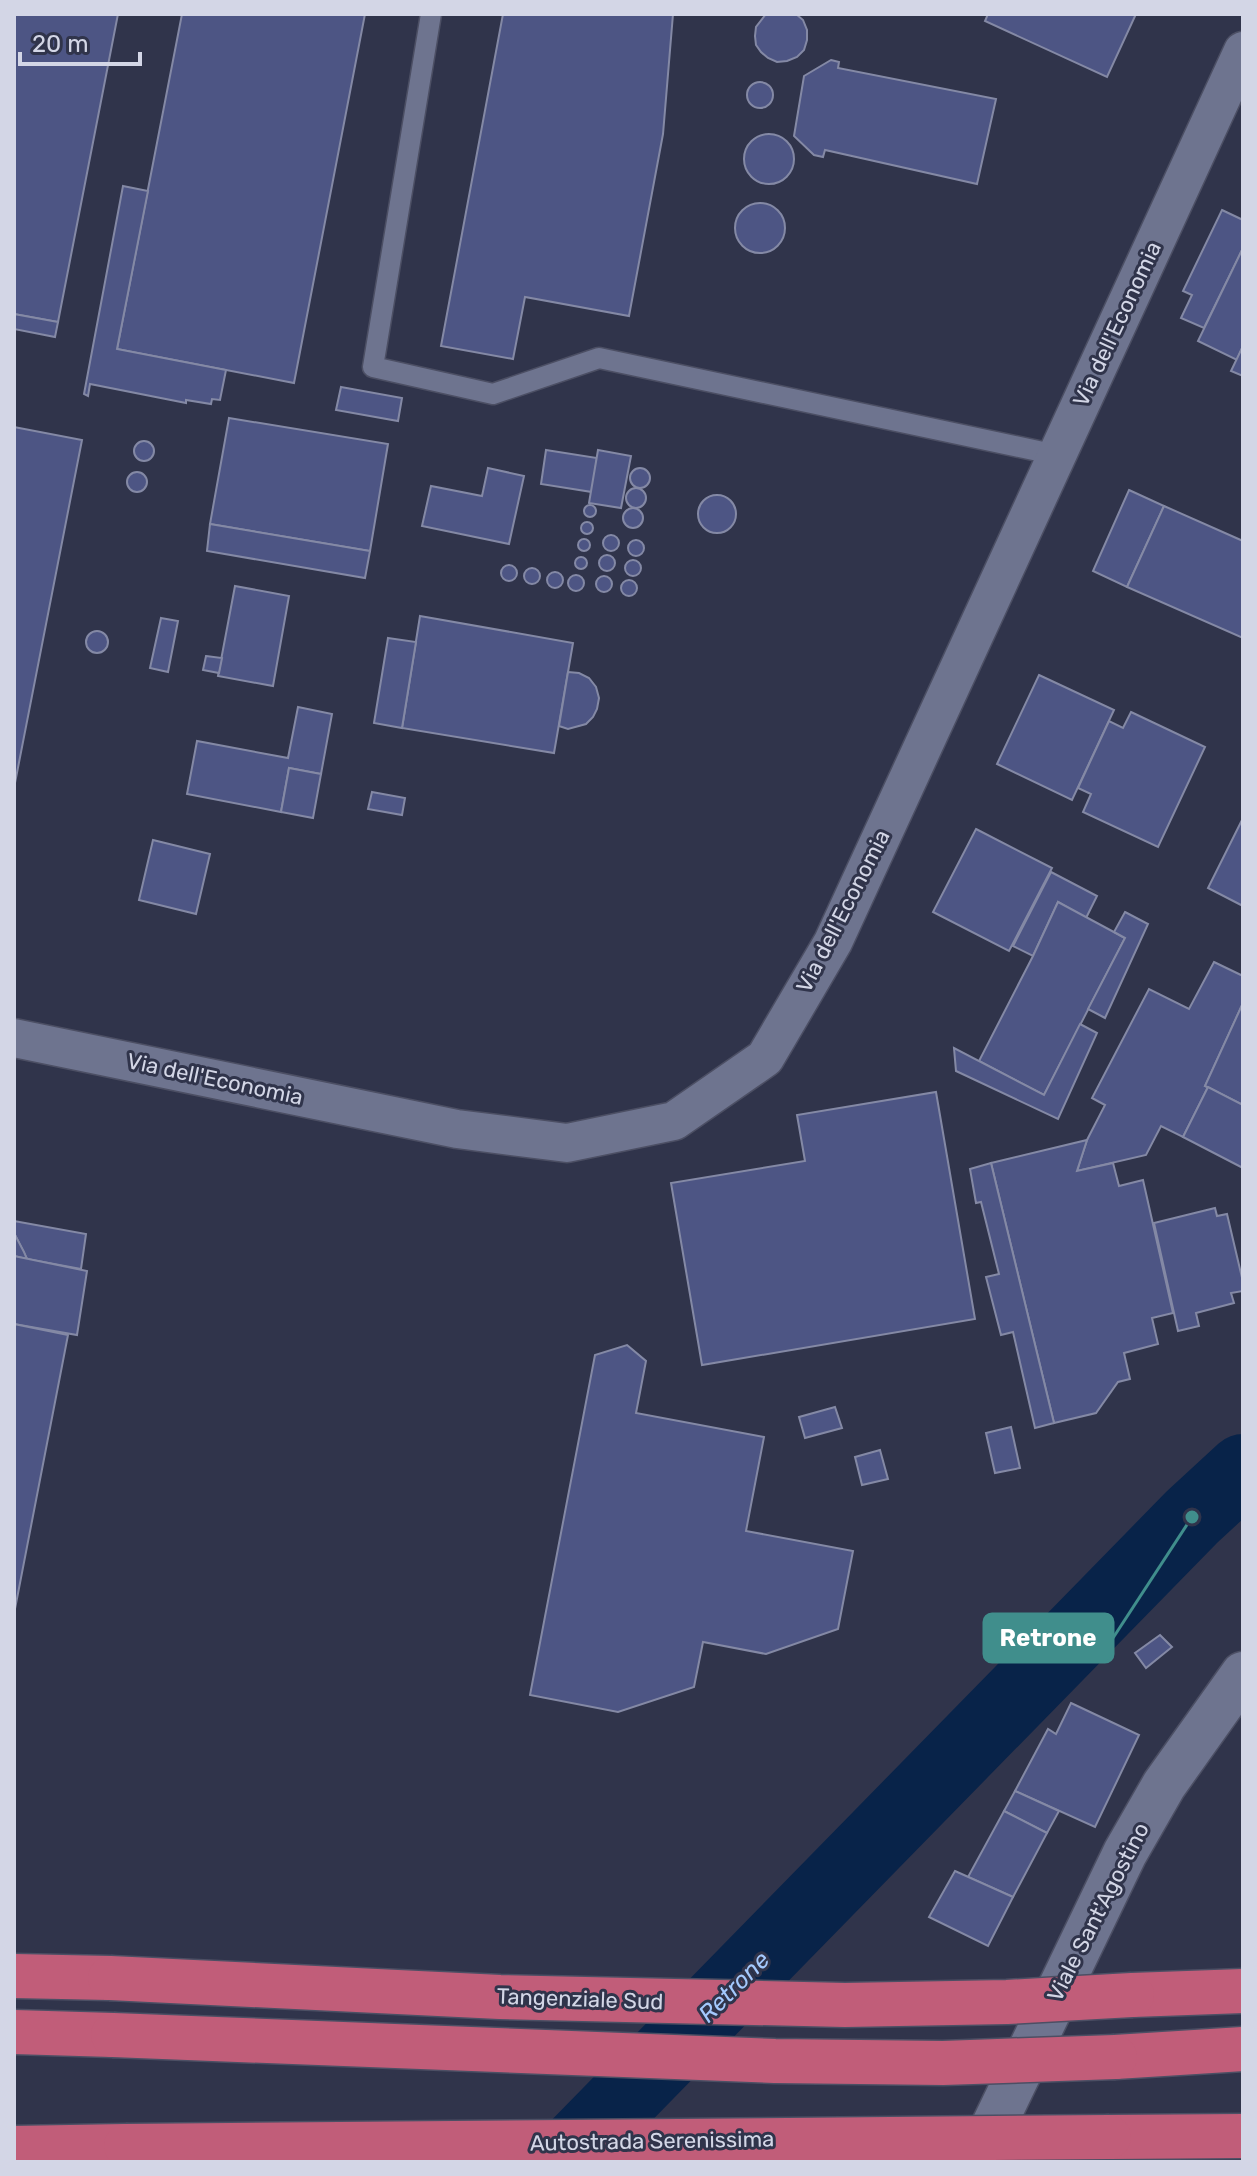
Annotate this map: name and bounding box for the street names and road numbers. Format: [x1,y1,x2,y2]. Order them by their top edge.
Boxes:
street label: Via dell'Economia [1067,237,1167,411]
street label: Via dell'Economia [790,825,896,997]
street label: Via dell'Economia [125,1047,305,1111]
street label: Viale Sant'Agostino [1041,1818,1155,2006]
street label: Tangenziale Sud [496,1983,664,2015]
street label: Autostrada Serenissima [530,2125,774,2157]

